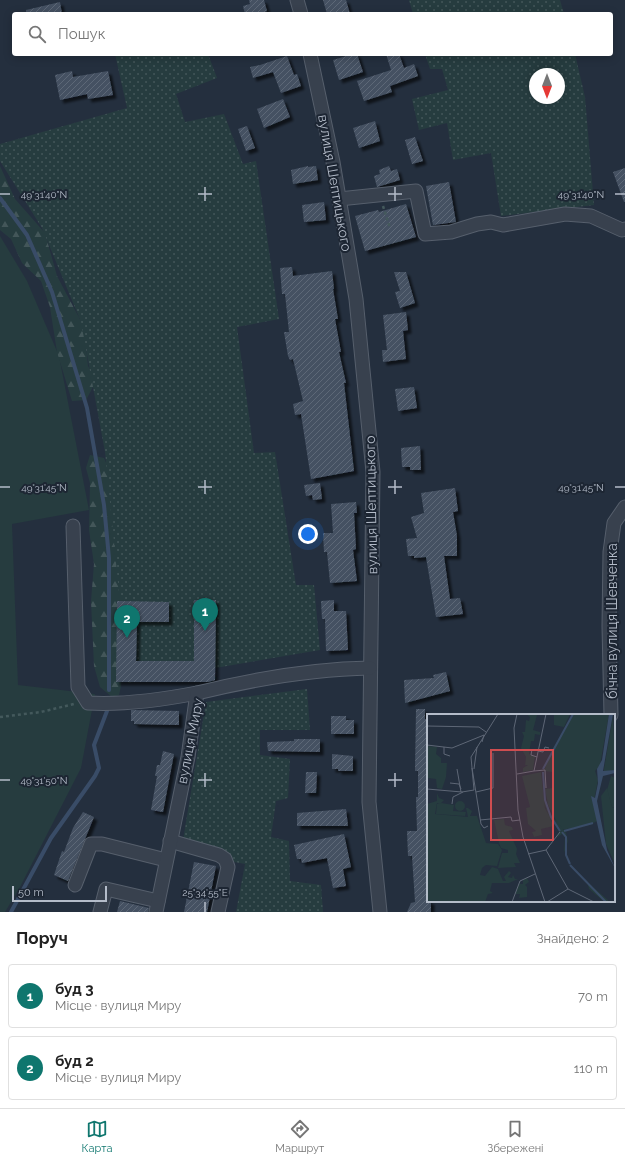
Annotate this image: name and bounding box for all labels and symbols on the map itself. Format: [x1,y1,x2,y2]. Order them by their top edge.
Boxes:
north arrow [529,68,565,104]
street label: вулиця Шептицького [315,113,355,253]
text: 49°31'40"N [21,189,67,200]
text: 49°31'40"N [558,189,604,200]
street label: вулиця Шептицького [362,435,380,575]
text: 49°31'45"N [21,482,67,493]
text: 49°31'45"N [558,482,604,493]
your location [298,524,318,544]
street label: бічна вулиця Шевченка [604,543,620,699]
pin: 1 [192,598,218,631]
pin: 2 [114,605,140,638]
street label: вулиця Миру [174,696,206,785]
inset map [427,714,615,902]
text: 49°31'50"N [21,775,67,786]
scale bar [12,884,107,903]
text: 25°34'55"E [182,887,228,898]

